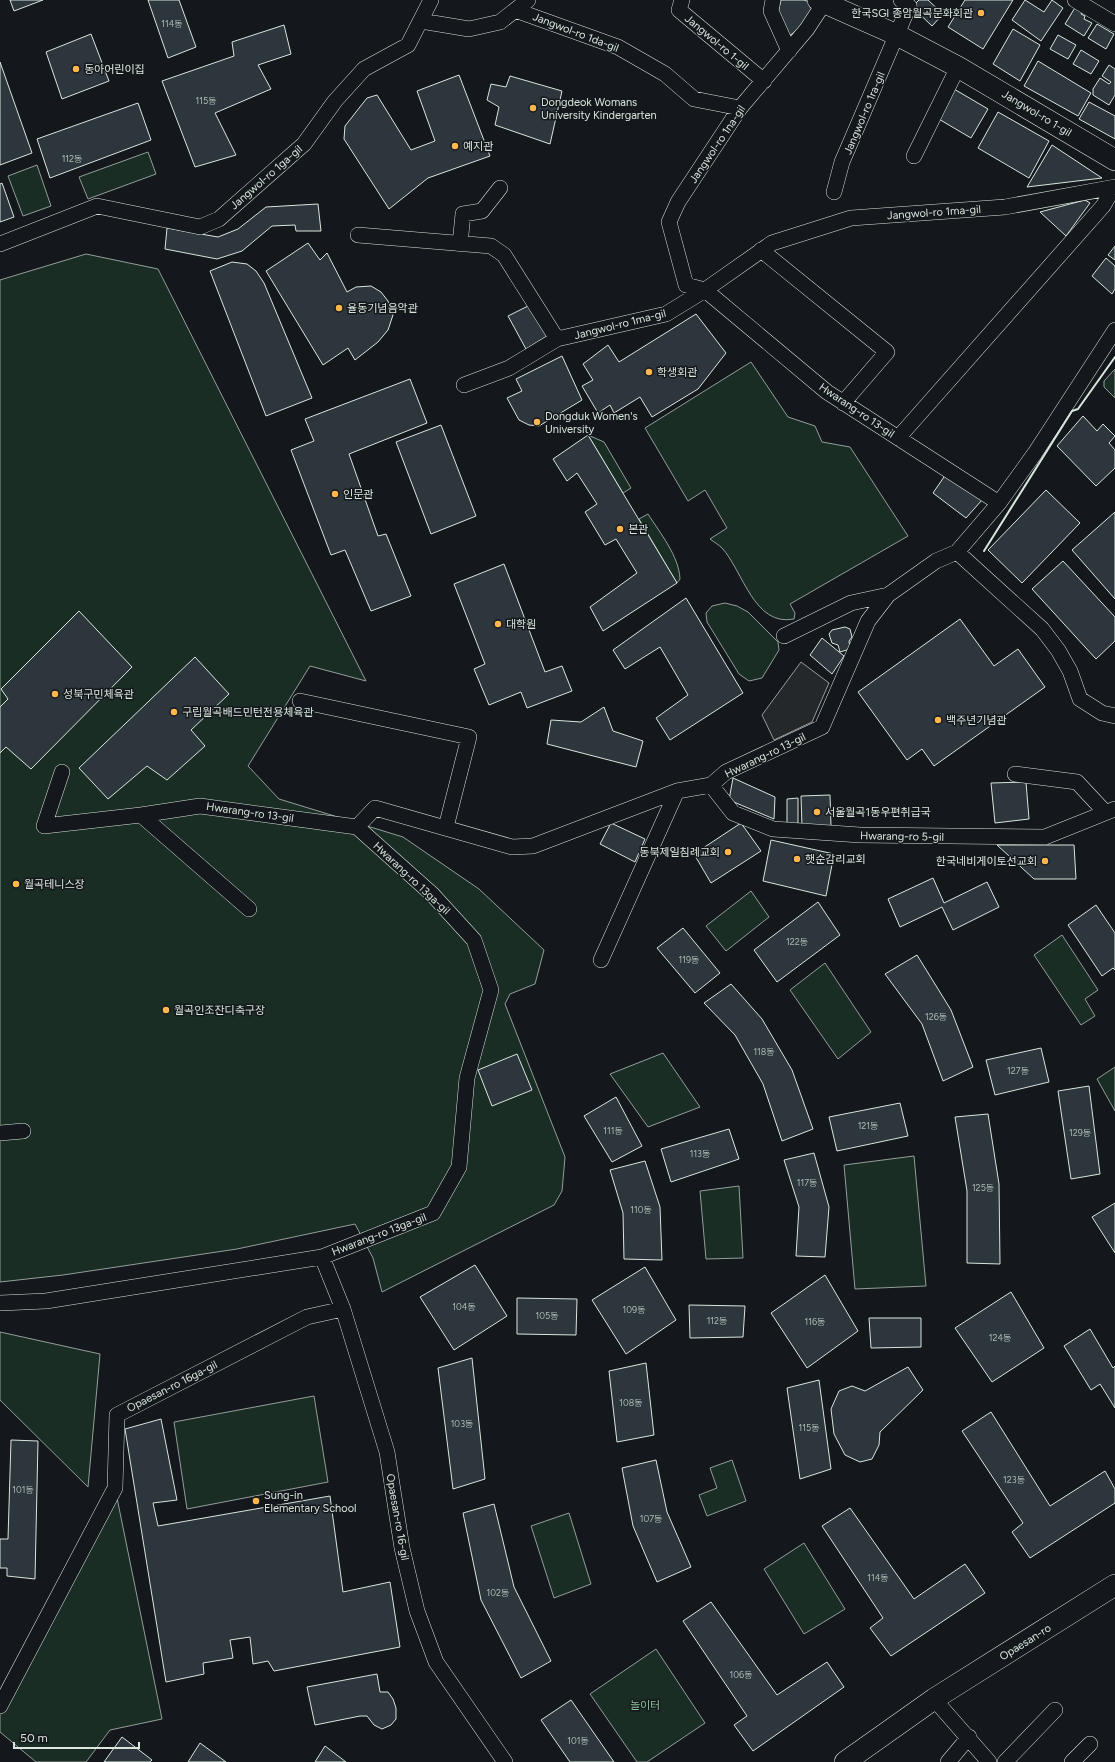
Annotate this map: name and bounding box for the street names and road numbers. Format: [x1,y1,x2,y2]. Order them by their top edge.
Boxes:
street label: Jangwol-ro 1da-gil [531,10,621,55]
street label: Jangwol-ro 1-gil [682,12,751,73]
street label: Jangwol-ro 1ra-gil [841,70,888,156]
street label: Jangwol-ro 1-gil [999,87,1074,139]
street label: Jangwol-ro 1na-gil [687,103,748,186]
street label: Jangwol-ro 1ga-gil [228,143,305,212]
street label: Jangwol-ro 1ma-gil [887,203,981,222]
street label: Jangwol-ro 1ma-gil [573,307,667,342]
street label: Hwarang-ro 13-gil [817,380,897,440]
street label: Hwarang-ro 13-gil [723,730,808,781]
street label: Hwarang-ro 13-gil [205,800,295,825]
street label: Hwarang-ro 5-gil [860,829,944,844]
street label: Hwarang-ro 13ga-gil [371,839,453,917]
street label: Hwarang-ro 13ga-gil [330,1210,428,1259]
street label: Opaesan-ro 16ga-gil [125,1358,220,1415]
street label: Opaesan-ro 16-gil [383,1473,412,1561]
street label: Opaesan-ro [997,1621,1053,1663]

